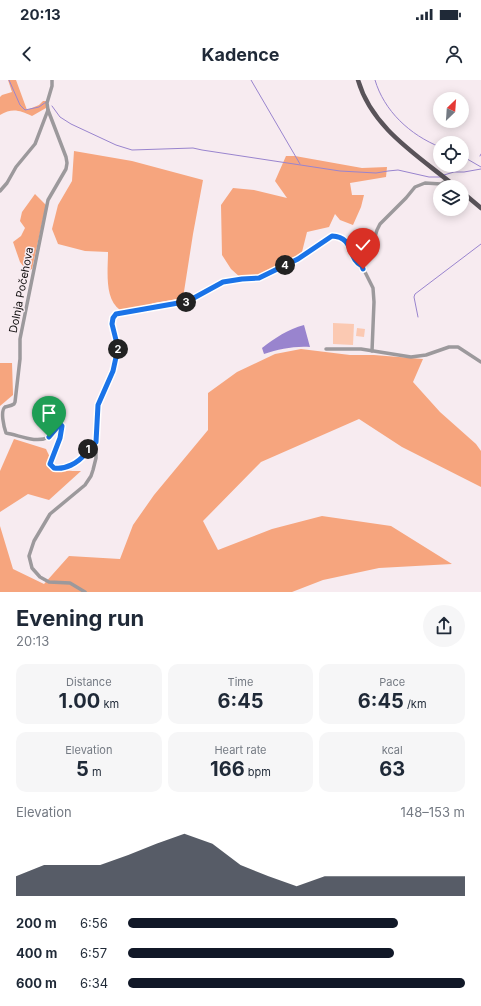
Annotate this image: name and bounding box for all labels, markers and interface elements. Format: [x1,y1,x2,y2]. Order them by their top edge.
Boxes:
text: 20:13 [20,5,61,24]
icon: back [16,43,38,65]
icon: person [443,43,465,65]
text: Kadence [202,44,280,65]
north arrow [433,92,469,128]
map controls [433,92,469,216]
button: locate [433,136,469,172]
button: layers [433,180,469,216]
pin [346,228,380,269]
icon: check [352,234,374,256]
street label: Dolnja Počehova [6,246,36,334]
pin: 4 [275,255,295,275]
text: 4 [281,258,289,272]
pin: 3 [176,292,196,312]
text: 3 [182,295,190,309]
pin: 2 [108,339,128,359]
text: 2 [115,342,121,356]
pin [32,396,66,437]
icon: arrive [38,402,60,424]
pin: 1 [78,439,98,459]
text: 1 [86,442,90,456]
text: Evening run [16,605,144,631]
button: share [423,605,465,647]
text: 20:13 [16,633,49,649]
text: Distance [66,675,112,689]
text: Time [228,675,253,689]
text: Pace [379,675,405,689]
text: 1.00 [59,689,100,713]
text: 6:45 [218,689,263,713]
text: 6:45 [358,689,404,713]
text: km [100,697,119,711]
text: /km [404,697,427,711]
text: Elevation [65,743,112,757]
text: Heart rate [214,743,267,757]
text: kcal [382,743,403,757]
text: 5 [76,757,89,781]
text: 166 [210,757,245,781]
text: 63 [379,757,405,781]
text: m [89,765,102,779]
text: bpm [245,765,271,779]
text: Elevation [16,804,72,820]
text: 148–153 m [401,804,465,820]
text: 200 m [16,915,57,931]
text: 6:56 [80,915,108,931]
text: 400 m [16,945,57,961]
text: 6:57 [80,945,107,961]
text: 600 m [16,975,57,991]
text: 6:34 [80,975,108,991]

